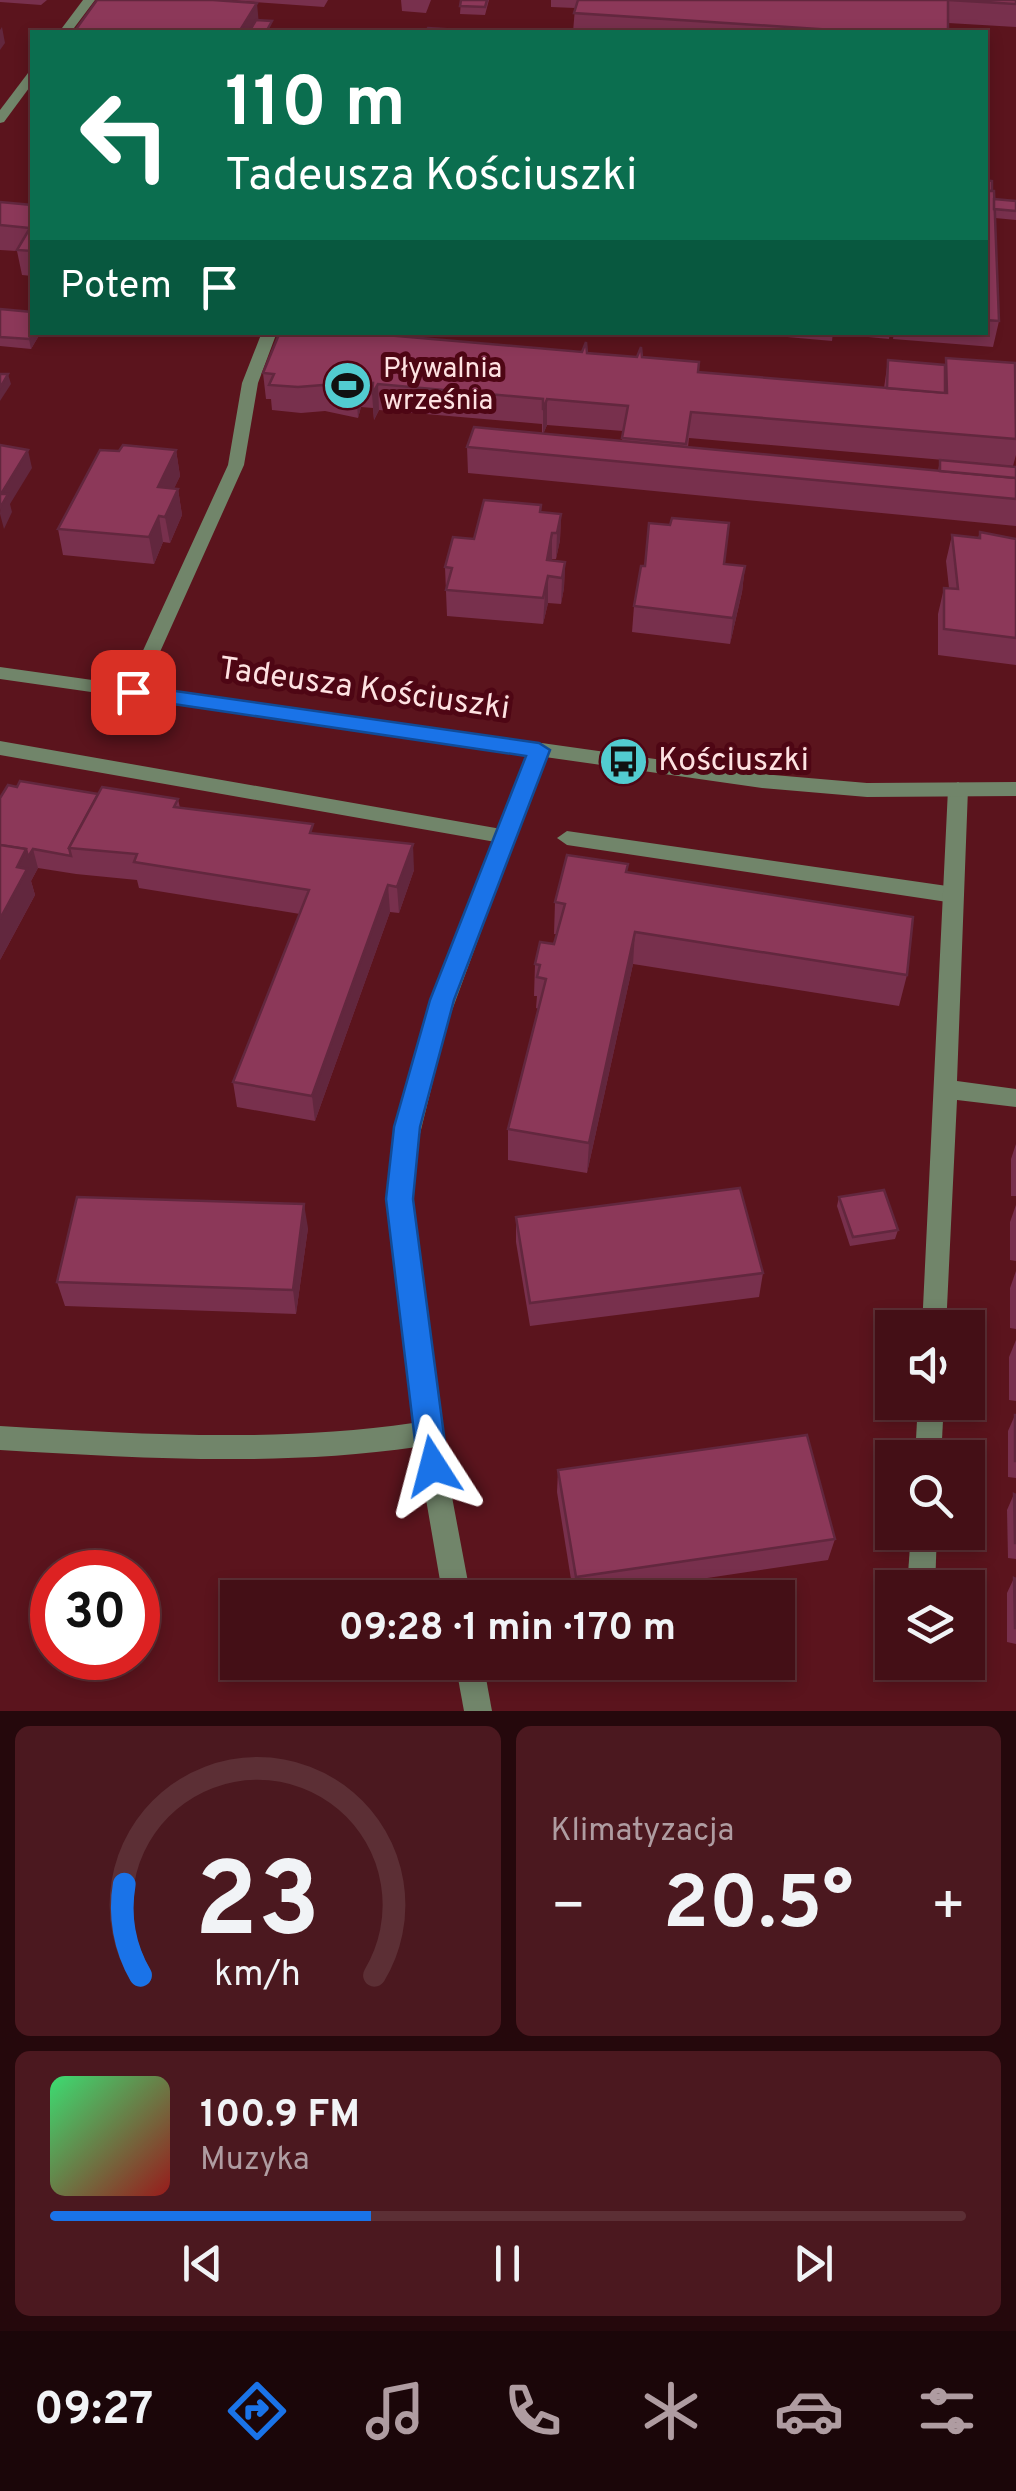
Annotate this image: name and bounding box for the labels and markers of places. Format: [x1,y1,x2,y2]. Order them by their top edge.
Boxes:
place label: Pływalnia września [383,352,502,420]
sports icon: Pływalnia września [322,360,374,412]
pin [91,650,176,735]
bus stop icon: Kościuszki [597,736,649,788]
place label: Kościuszki [658,742,809,782]

